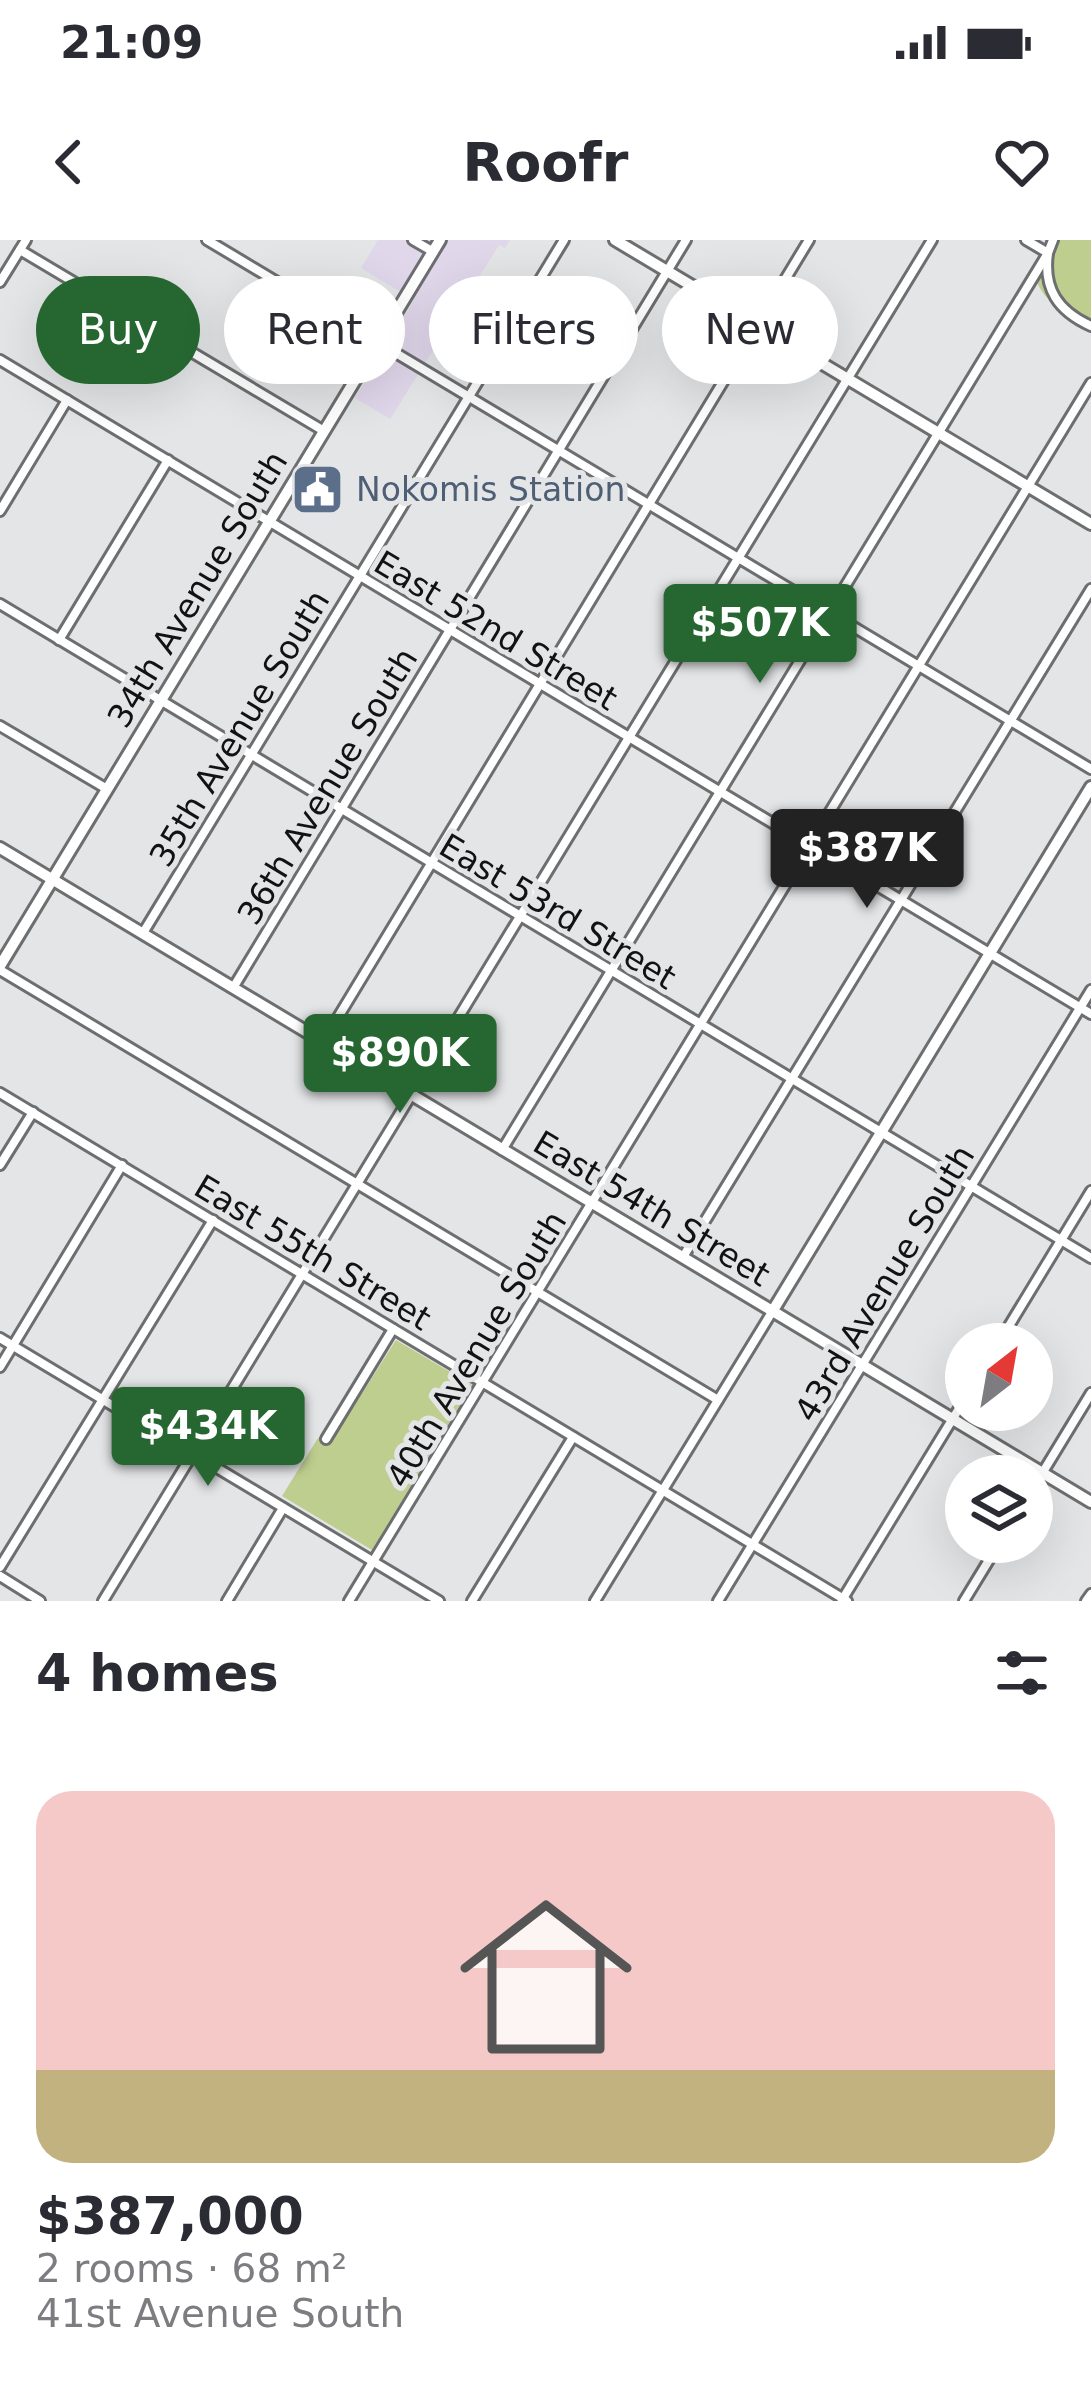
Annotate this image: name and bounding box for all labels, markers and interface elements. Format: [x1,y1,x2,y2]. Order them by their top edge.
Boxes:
text: 21:09 [60,16,203,69]
icon: back [36,129,102,195]
icon: heart [989,129,1055,195]
text: Roofr [463,131,628,194]
chip: Buy [36,276,200,384]
chip: Rent [224,276,405,384]
chip: Filters [429,276,638,384]
chip: New [662,276,838,384]
street label: 34th Avenue South [100,444,295,734]
public building icon: Nokomis Station [289,461,345,517]
place label: Nokomis Station [356,470,625,509]
street label: East 52nd Street [367,543,624,718]
street label: 35th Avenue South [142,583,337,873]
pin: $507K [676,584,844,686]
text: $507K [691,600,829,645]
street label: 36th Avenue South [230,641,425,931]
pin: $387K [783,809,951,911]
text: $387K [798,825,936,870]
street label: East 53rd Street [433,826,683,997]
pin: $890K [316,1014,484,1116]
text: $890K [331,1030,469,1075]
street label: East 54th Street [527,1123,777,1294]
street label: 43rd Avenue South [786,1138,982,1428]
street label: East 55th Street [188,1167,438,1338]
street label: 40th Avenue South [379,1204,574,1494]
north arrow [945,1323,1053,1431]
map controls [945,1323,1053,1563]
pin: $434K [124,1387,292,1489]
text: $434K [139,1403,277,1448]
button: layers [945,1455,1053,1563]
icon: filters [989,1640,1055,1706]
text: 4 homes [36,1644,279,1703]
icon: home [438,1869,654,2085]
text: $387,000 [36,2187,304,2246]
text: 2 rooms · 68 m² [36,2246,347,2291]
text: 41st Avenue South [36,2291,404,2336]

